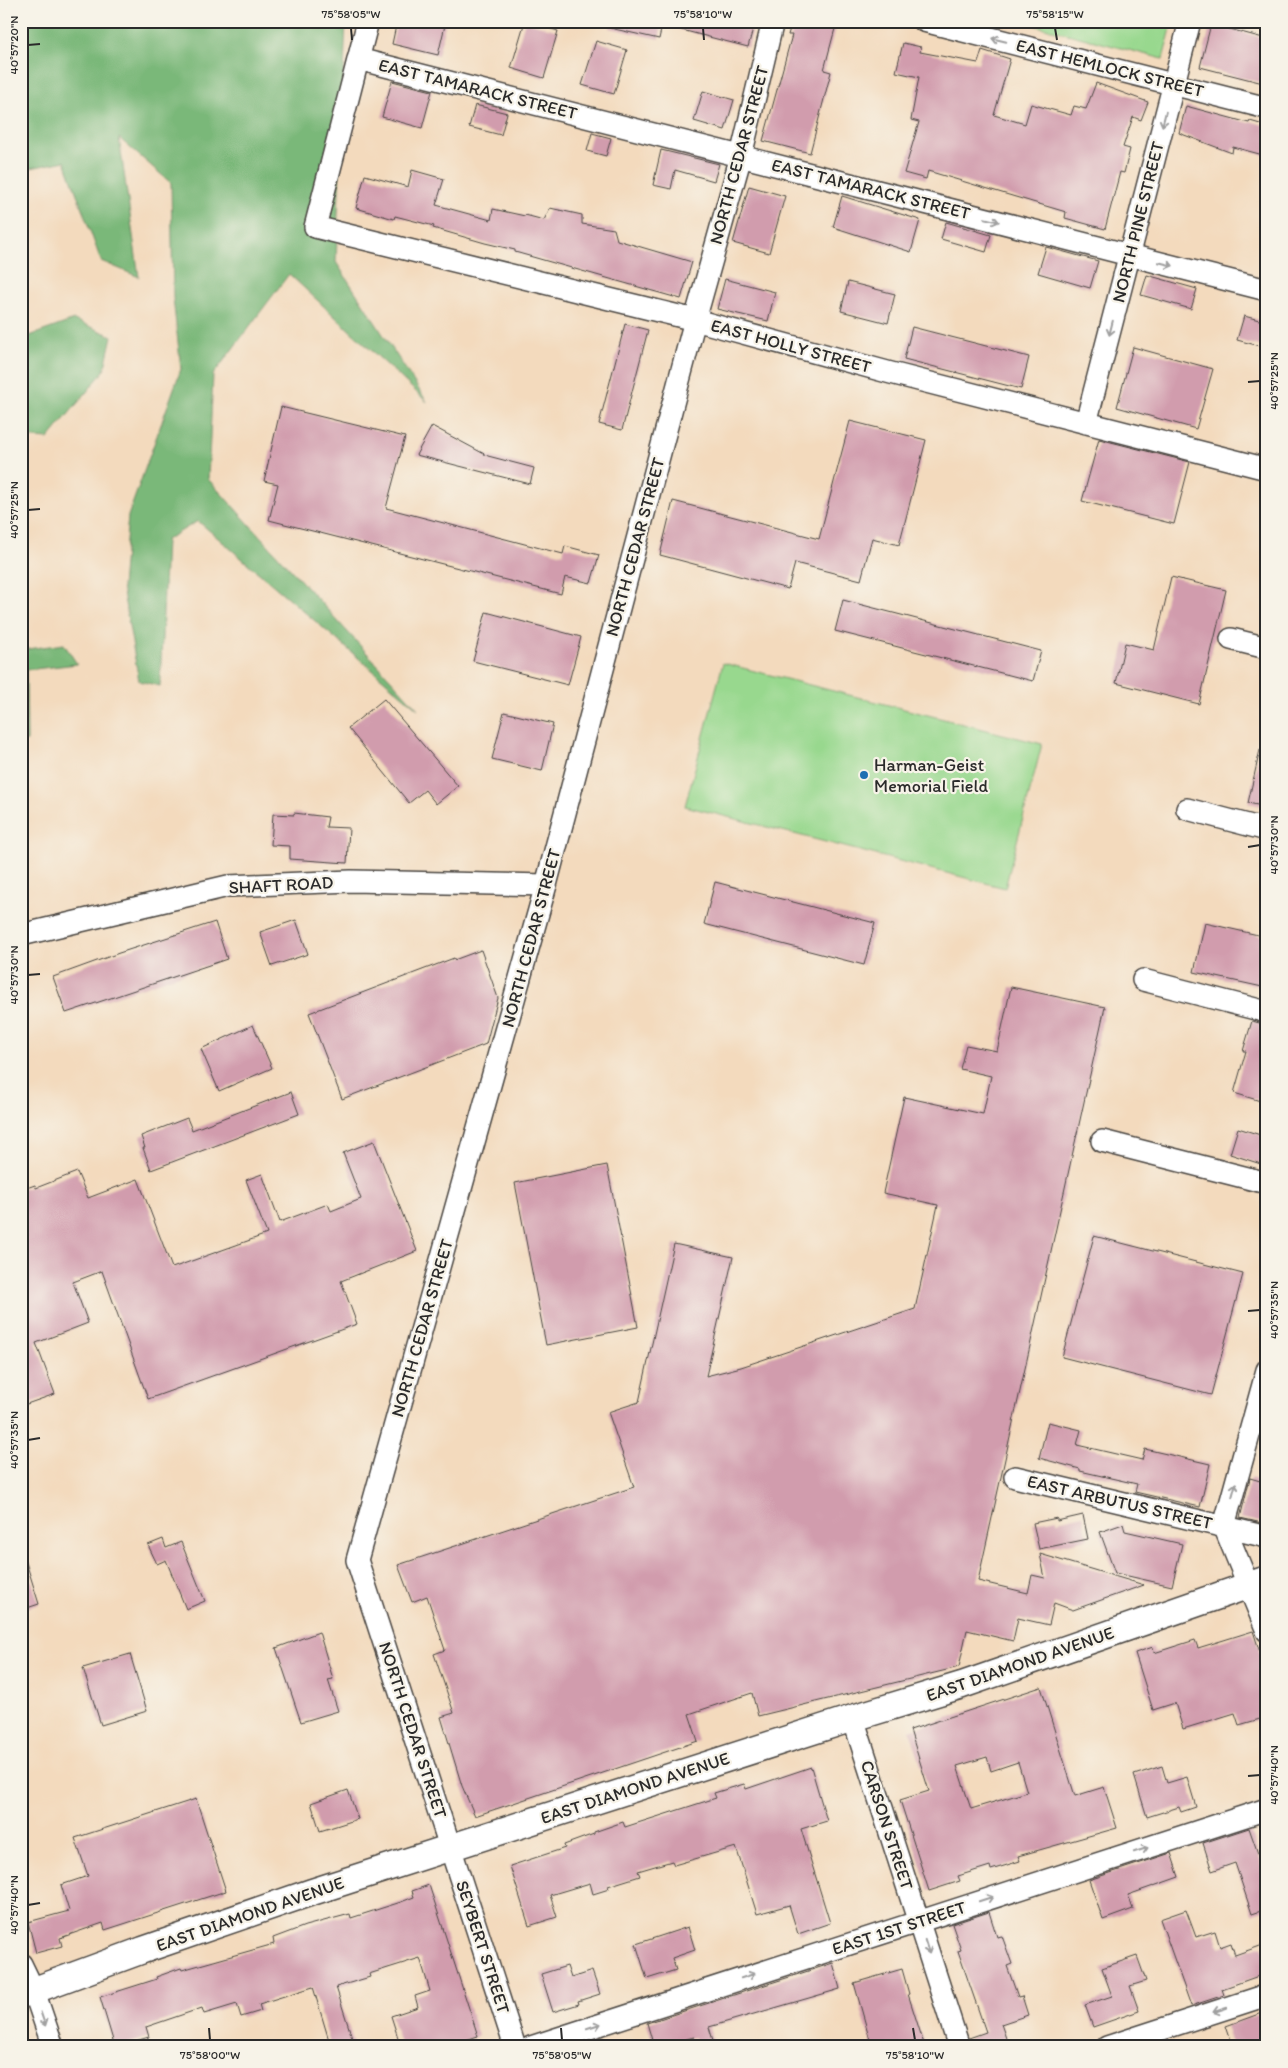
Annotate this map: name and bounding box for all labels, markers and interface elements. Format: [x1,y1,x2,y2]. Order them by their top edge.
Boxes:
text: 75°58'05"W [321,7,381,21]
text: 75°58'10"W [674,7,732,21]
text: 75°58'15"W [1026,7,1084,21]
text: 40°57'20"N [7,16,21,74]
street label: EAST HEMLOCK STREET [1014,34,1206,102]
one-way arrow [991,35,1007,45]
street label: EAST TAMARACK STREET [376,54,580,124]
street label: NORTH CEDAR STREET [705,63,773,247]
one-way arrow [1159,111,1168,127]
street label: NORTH PINE STREET [1107,139,1169,305]
street label: EAST TAMARACK STREET [769,154,973,224]
one-way arrow [983,215,999,225]
one-way arrow [1158,260,1174,269]
street label: EAST HOLLY STREET [708,314,874,378]
one-way arrow [1106,319,1115,335]
text: 40°57'25"N [1267,352,1281,410]
street label: NORTH CEDAR STREET [601,455,669,639]
text: 40°57'25"N [7,481,21,539]
place label: Harman-Geist Memorial Field [874,754,989,797]
marker: Harman-Geist Memorial Field [858,769,870,781]
text: 40°57'30"N [1267,815,1281,875]
street label: NORTH CEDAR STREET [497,846,565,1030]
street label: SHAFT ROAD [228,871,334,899]
text: 40°57'30"N [7,945,21,1005]
street label: NORTH CEDAR STREET [386,1236,458,1420]
text: 40°57'35"N [1267,1281,1281,1339]
text: 40°57'35"N [7,1411,21,1469]
street label: EAST ARBUTUS STREET [1025,1470,1215,1534]
one-way arrow [1230,1483,1239,1499]
street label: EAST DIAMOND AVENUE [923,1621,1117,1707]
street label: NORTH CEDAR STREET [374,1639,452,1821]
text: 40°57'40"N [1267,1745,1281,1805]
street label: EAST DIAMOND AVENUE [538,1747,732,1829]
street label: CARSON STREET [856,1758,918,1892]
one-way arrow [1132,1844,1148,1854]
street label: EAST DIAMOND AVENUE [153,1871,347,1957]
text: 40°57'40"N [7,1875,21,1935]
street label: SEYBERT STREET [451,1878,515,2016]
one-way arrow [978,1894,994,1904]
street label: EAST 1ST STREET [829,1896,969,1960]
one-way arrow [923,1939,932,1955]
one-way arrow [740,1971,756,1981]
one-way arrow [1213,2006,1229,2016]
one-way arrow [39,2011,49,2027]
one-way arrow [585,2021,601,2031]
text: 75°58'00"W [180,2048,240,2062]
text: 75°58'05"W [532,2048,592,2062]
text: 75°58'10"W [886,2048,944,2062]

